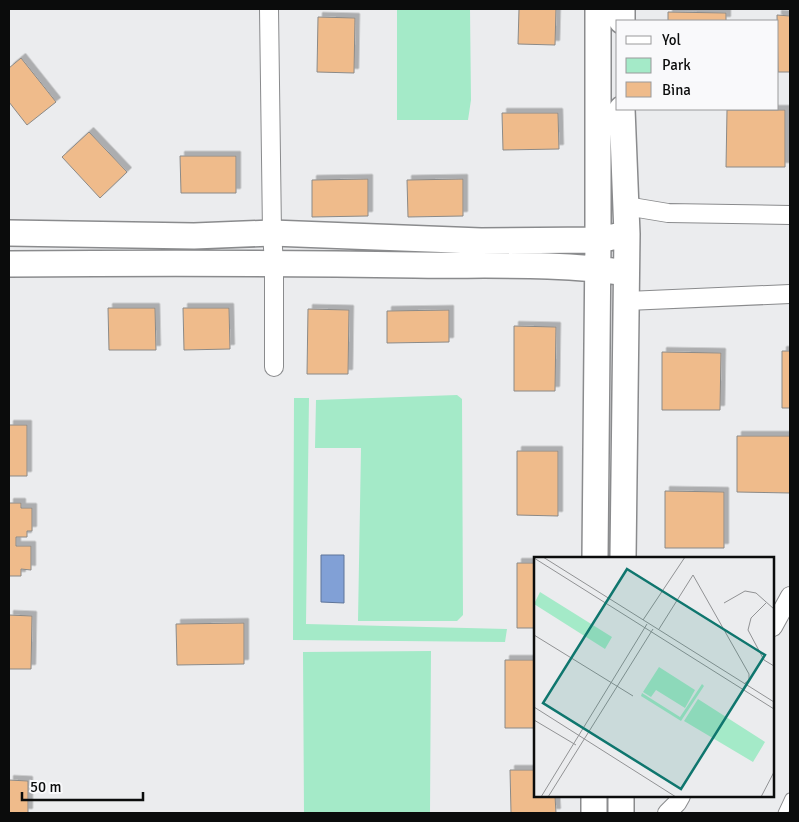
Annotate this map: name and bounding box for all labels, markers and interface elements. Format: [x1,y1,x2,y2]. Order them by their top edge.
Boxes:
legend [616,20,779,110]
text: Yol [662,31,681,49]
text: Park [662,56,691,74]
text: Bina [662,81,691,99]
inset map [534,557,774,797]
scale bar [22,770,144,802]
text: 50 m [30,778,61,796]

